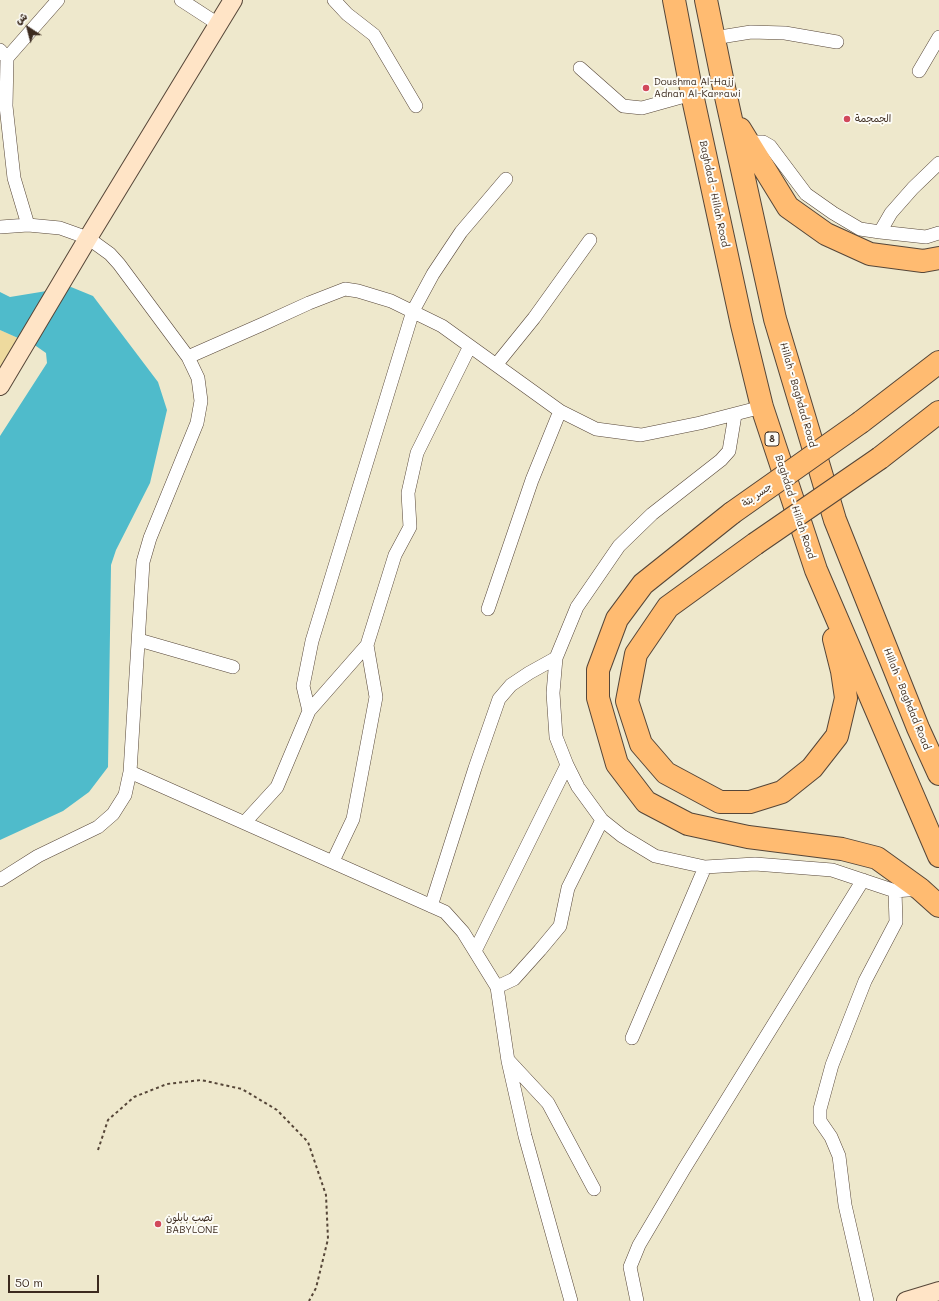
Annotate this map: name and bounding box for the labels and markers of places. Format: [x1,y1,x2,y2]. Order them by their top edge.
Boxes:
place label: Doushma Al-Hajj Adnan Al-Karrawi [654,76,741,100]
marker: Doushma Al-Hajj Adnan Al-Karrawi [641,83,651,93]
place label: الجمجمة [855,113,891,125]
marker: الجمجمة [842,114,852,124]
place label: نصب بابلون BABYLONE [166,1212,218,1236]
marker: نصب بابلون BABYLONE [153,1219,163,1229]

